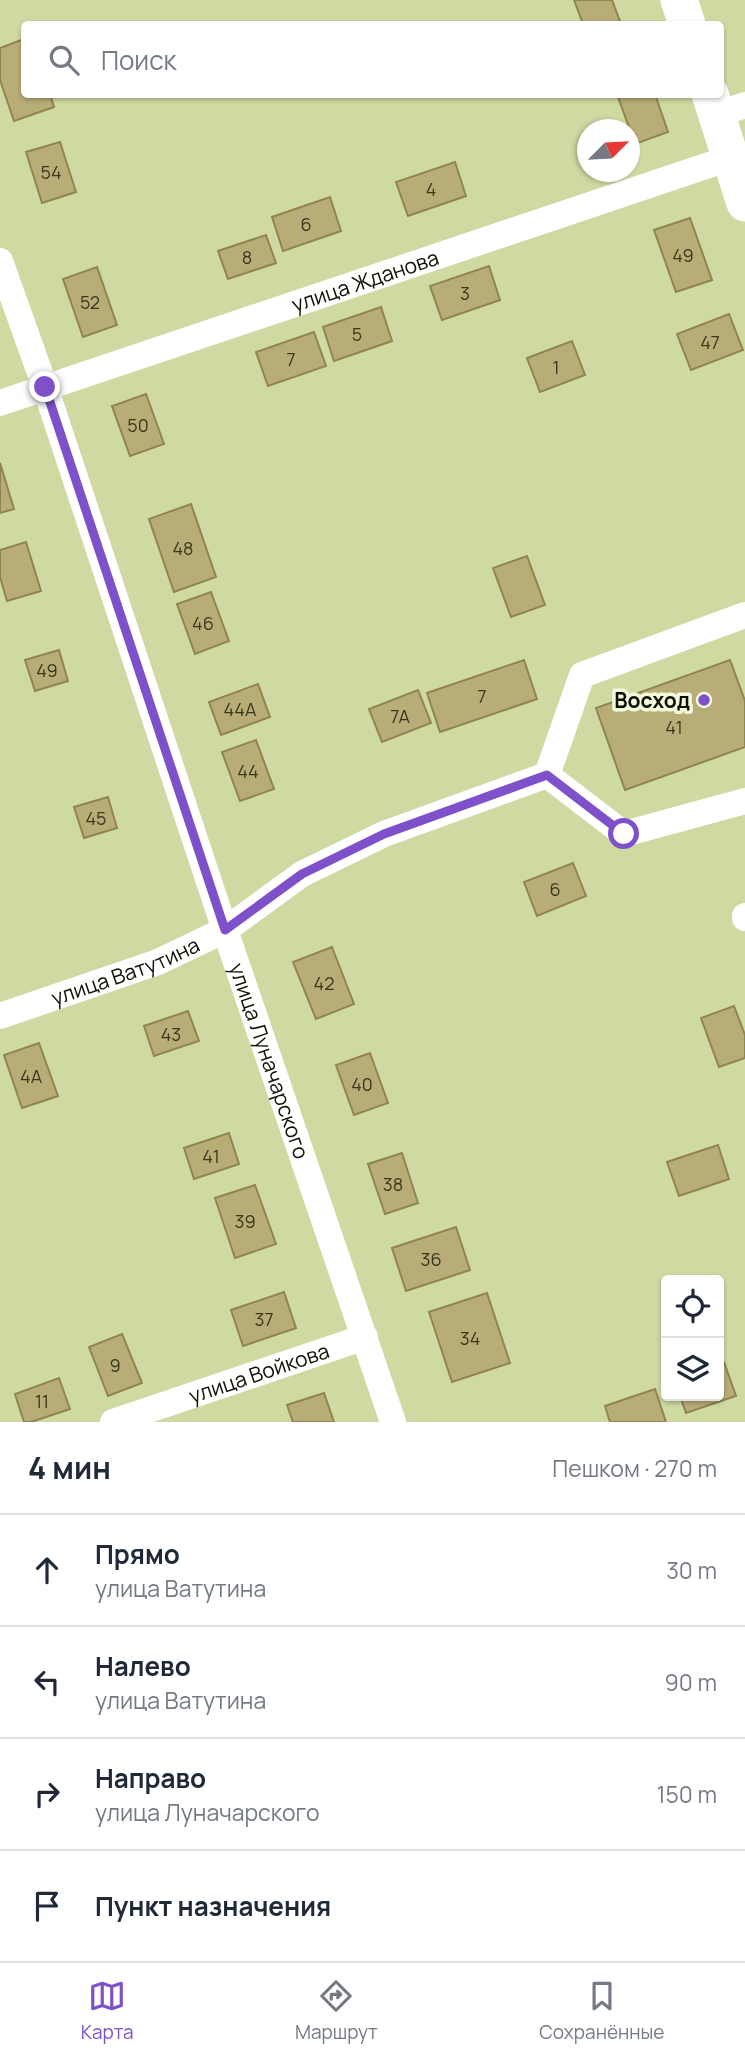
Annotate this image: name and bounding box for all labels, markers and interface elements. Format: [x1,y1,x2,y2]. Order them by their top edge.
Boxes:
search box [21,21,724,98]
icon: search [45,41,83,79]
text: Поиск [101,42,176,78]
north arrow [577,119,640,182]
house number: 54 [40,160,62,184]
house number: 4 [426,177,436,201]
house number: 6 [300,212,312,236]
street label: улица Жданова [288,243,442,318]
house number: 49 [672,243,694,267]
house number: 8 [242,245,252,269]
house number: 3 [460,281,470,305]
house number: 52 [80,290,100,314]
house number: 5 [352,322,362,346]
house number: 47 [700,330,720,354]
house number: 7 [286,347,296,371]
house number: 1 [552,355,560,379]
route end [29,371,60,402]
house number: 50 [127,413,149,437]
house number: 48 [172,536,194,560]
house number: 46 [192,611,214,635]
house number: 49 [36,658,58,682]
house number: 7 [477,684,487,708]
place label: Восход [614,686,690,714]
marker: Восход [696,692,712,708]
house number: 44А [224,697,257,721]
house number: 7А [390,704,410,728]
house number: 41 [665,715,683,739]
house number: 44 [237,759,259,783]
house number: 45 [85,806,107,830]
route start [608,818,639,849]
house number: 6 [549,877,561,901]
street label: улица Ватутина [47,930,204,1012]
street label: улица Луначарского [223,959,316,1162]
house number: 42 [314,971,334,995]
house number: 43 [161,1022,181,1046]
house number: 4А [20,1064,43,1088]
house number: 40 [351,1072,373,1096]
house number: 41 [202,1144,220,1168]
house number: 38 [383,1172,403,1196]
house number: 39 [234,1209,256,1233]
house number: 36 [420,1247,442,1271]
map controls [661,1275,724,1401]
button: locate [661,1275,724,1338]
house number: 37 [255,1307,274,1331]
house number: 34 [460,1326,480,1350]
street label: улица Войкова [185,1336,333,1409]
button: layers [661,1338,724,1401]
house number: 9 [109,1353,121,1377]
house number: 11 [35,1389,49,1413]
text: 4 мин [28,1447,111,1488]
text: Пешком · 270 m [552,1452,717,1484]
text: Прямо [95,1536,180,1572]
icon: ahead [28,1551,66,1589]
text: 30 m [666,1554,717,1586]
text: улица Ватутина [95,1572,266,1604]
text: Налево [95,1648,191,1684]
icon: left [28,1663,66,1701]
text: 90 m [665,1666,717,1698]
text: улица Ватутина [95,1684,266,1716]
text: Направо [95,1760,206,1796]
icon: right [28,1775,66,1813]
text: 150 m [657,1778,717,1810]
text: улица Луначарского [95,1796,320,1828]
icon: arrive [28,1887,66,1925]
text: Пункт назначения [95,1888,331,1924]
tab: Карта [81,1977,134,2045]
tab: Маршрут [295,1977,378,2045]
tab: Сохранённые [539,1977,664,2045]

